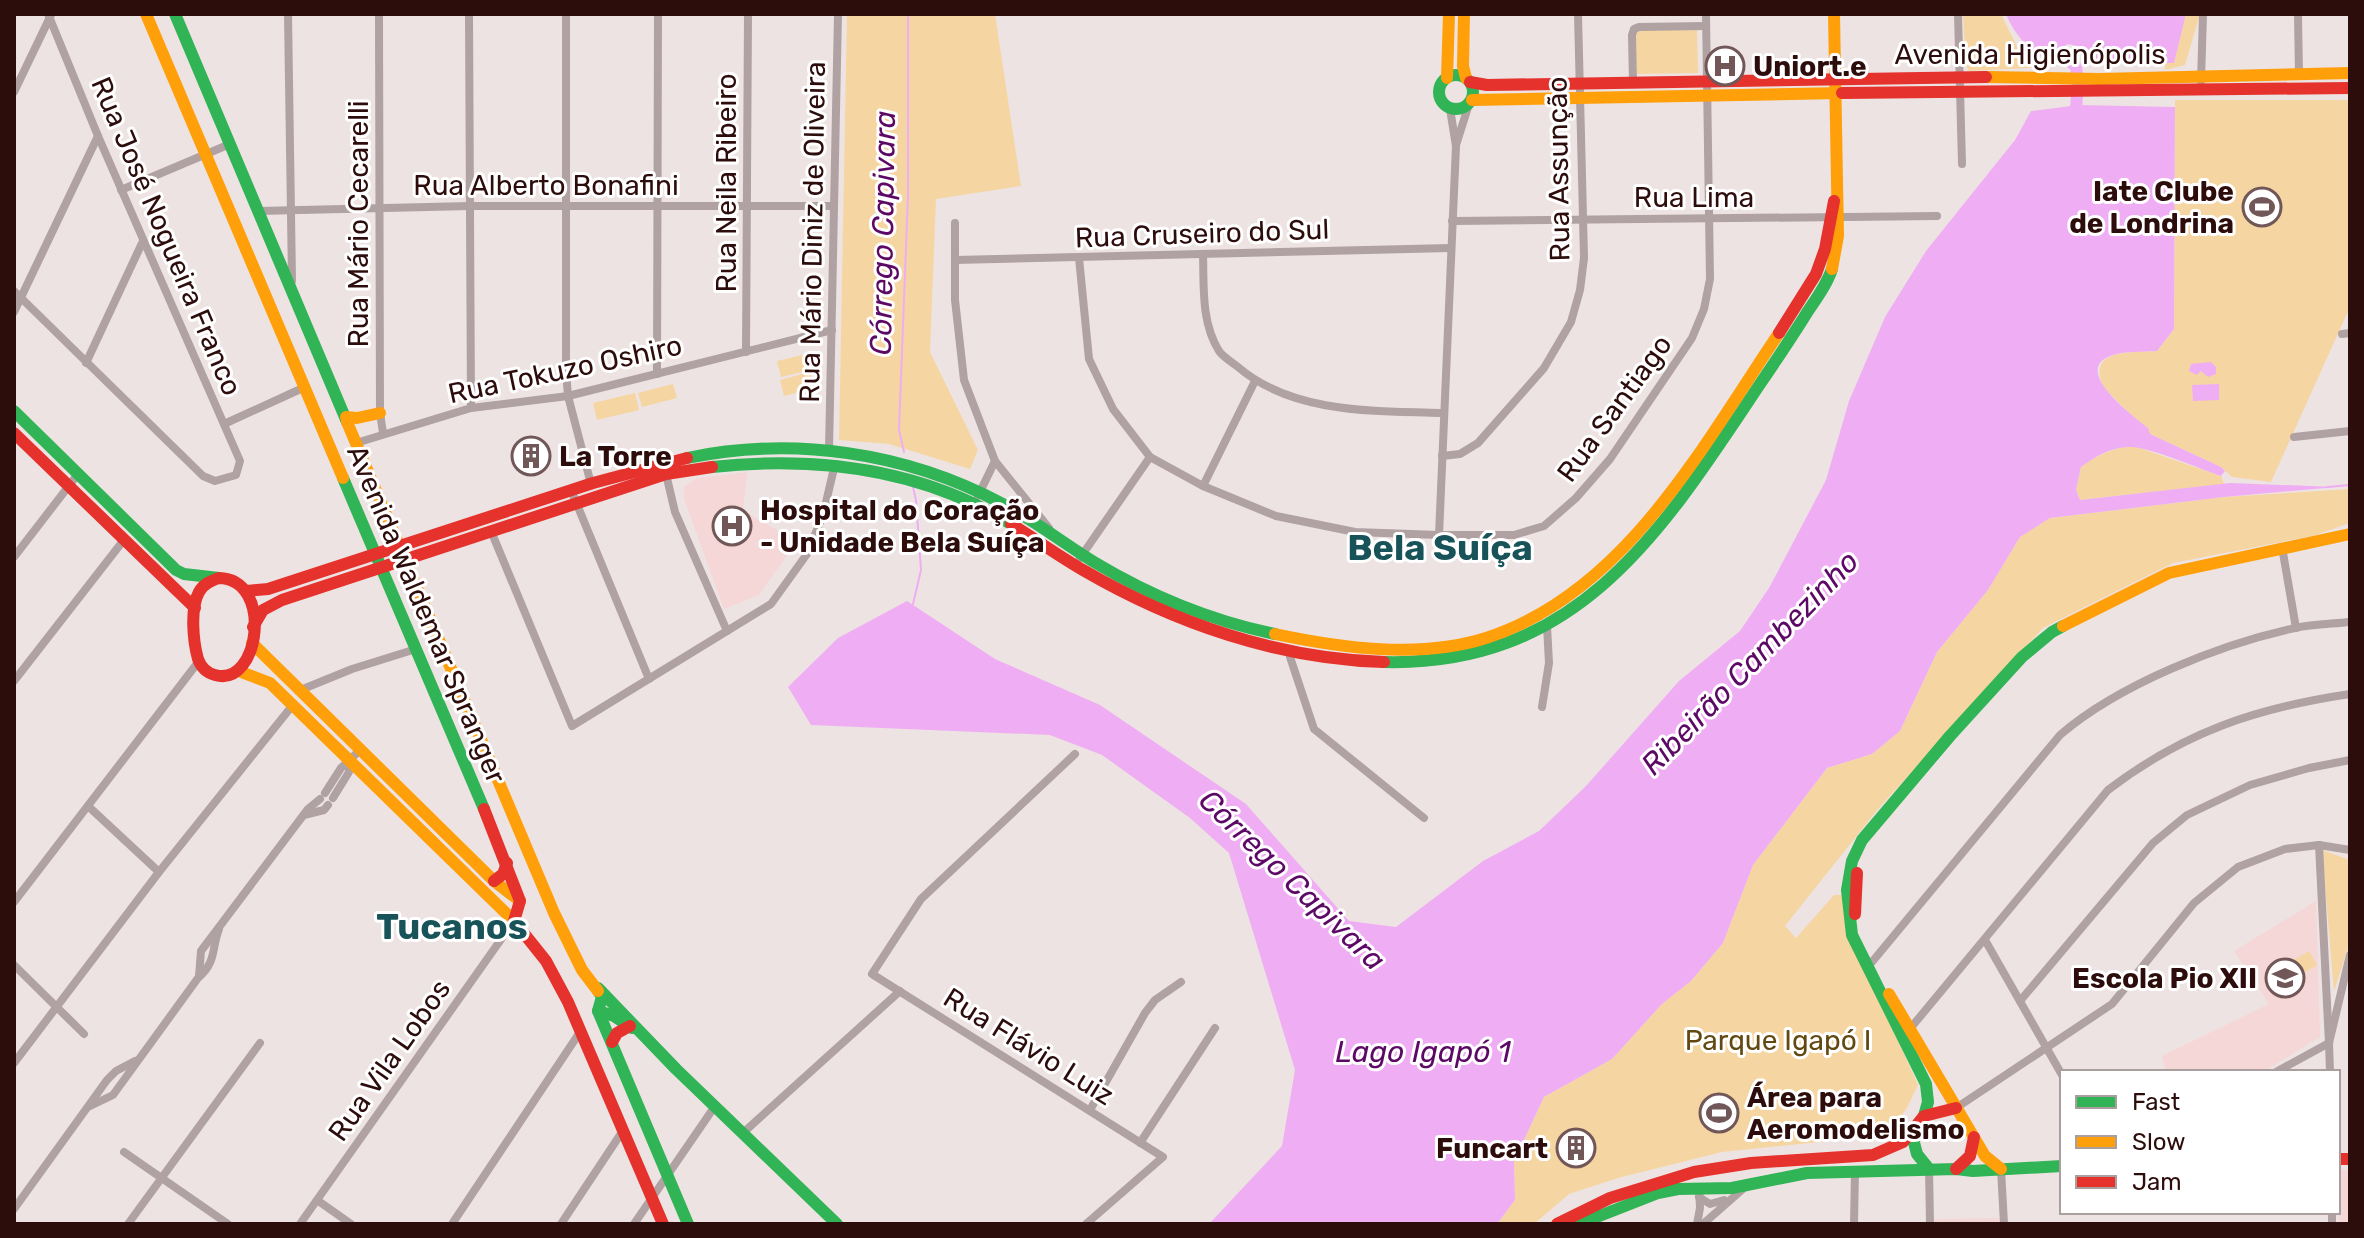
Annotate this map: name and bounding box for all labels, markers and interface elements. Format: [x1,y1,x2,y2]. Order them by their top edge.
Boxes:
street label: Avenida Higienópolis [1895,38,2165,71]
hospital icon: Uniort.e [1704,45,1746,87]
place label: Uniort.e [1753,50,1867,83]
street label: Rua Mário Diniz de Oliveira [793,61,832,403]
street label: Rua José Nogueira Franco [84,72,249,400]
street label: Rua Neila Ribeiro [710,73,743,293]
street label: Rua Assunção [1540,76,1577,262]
street label: Rua Mário Cecarelli [342,100,375,348]
water label: Córrego Capivara [863,110,903,356]
street label: Rua Alberto Bonafini [413,169,679,202]
place label: Iate Clube de Londrina [2069,175,2234,240]
street label: Rua Lima [1634,181,1754,214]
sports icon: Iate Clube de Londrina [2241,186,2283,228]
street label: Rua Cruseiro do Sul [1074,213,1330,254]
street label: Rua Tokuzo Oshiro [445,329,685,410]
street label: Rua Santiago [1550,329,1679,488]
building icon: La Torre [510,435,552,477]
street label: Avenida Waldemar Spranger [340,440,513,789]
place label: La Torre [559,440,672,473]
place label: Hospital do Coração - Unidade Bela Suíça [760,494,1044,559]
hospital icon: Hospital do Coração - Unidade Bela Suíça [711,505,753,547]
district label: Bela Suíça [1347,526,1533,569]
water label: Ribeirão Cambezinho [1634,543,1866,783]
water label: Córrego Capivara [1191,782,1393,978]
district label: Tucanos [376,905,528,948]
school or university icon: Escola Pio XII [2264,957,2306,999]
place label: Escola Pio XII [2072,962,2257,995]
street label: Rua Vila Lobos [322,973,457,1147]
street label: Rua Flávio Luiz [938,981,1120,1112]
park label: Parque Igapó I [1685,1024,1871,1057]
water label: Lago Igapó 1 [1335,1034,1511,1070]
legend [2060,1070,2340,1214]
place label: Área para Aeromodelismo [1747,1081,1965,1146]
text: Fast [2132,1088,2180,1116]
sports icon: Área para Aeromodelismo [1698,1092,1740,1134]
building icon: Funcart [1555,1127,1597,1169]
text: Slow [2132,1128,2185,1156]
place label: Funcart [1436,1132,1548,1165]
text: Jam [2132,1168,2182,1196]

